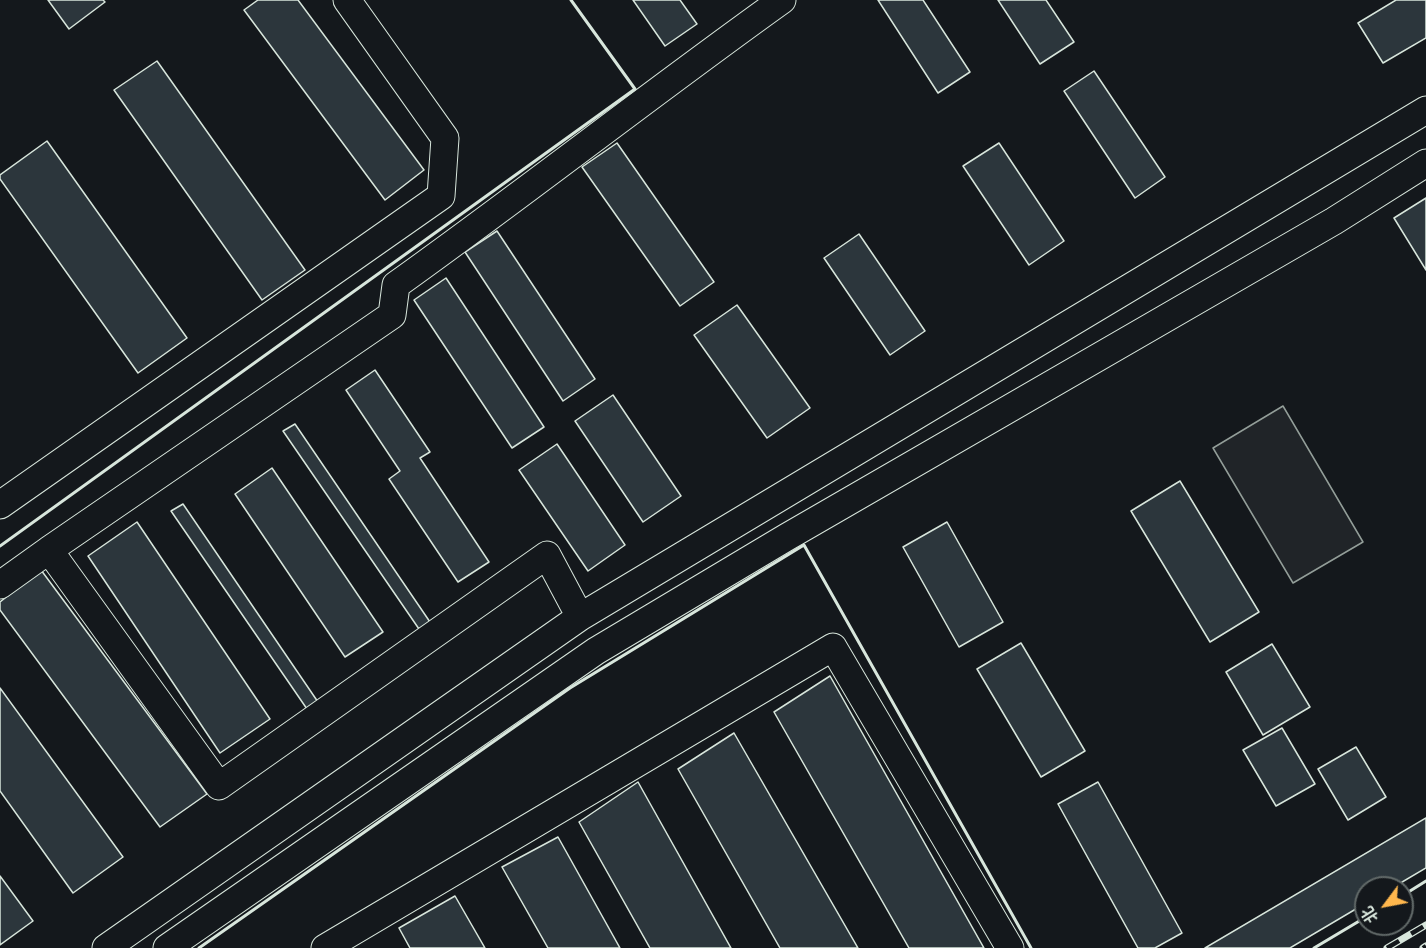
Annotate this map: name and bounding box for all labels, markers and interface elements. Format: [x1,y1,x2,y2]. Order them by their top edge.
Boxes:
north arrow [1354,876,1414,936]
text: 北 [1358,902,1383,927]

